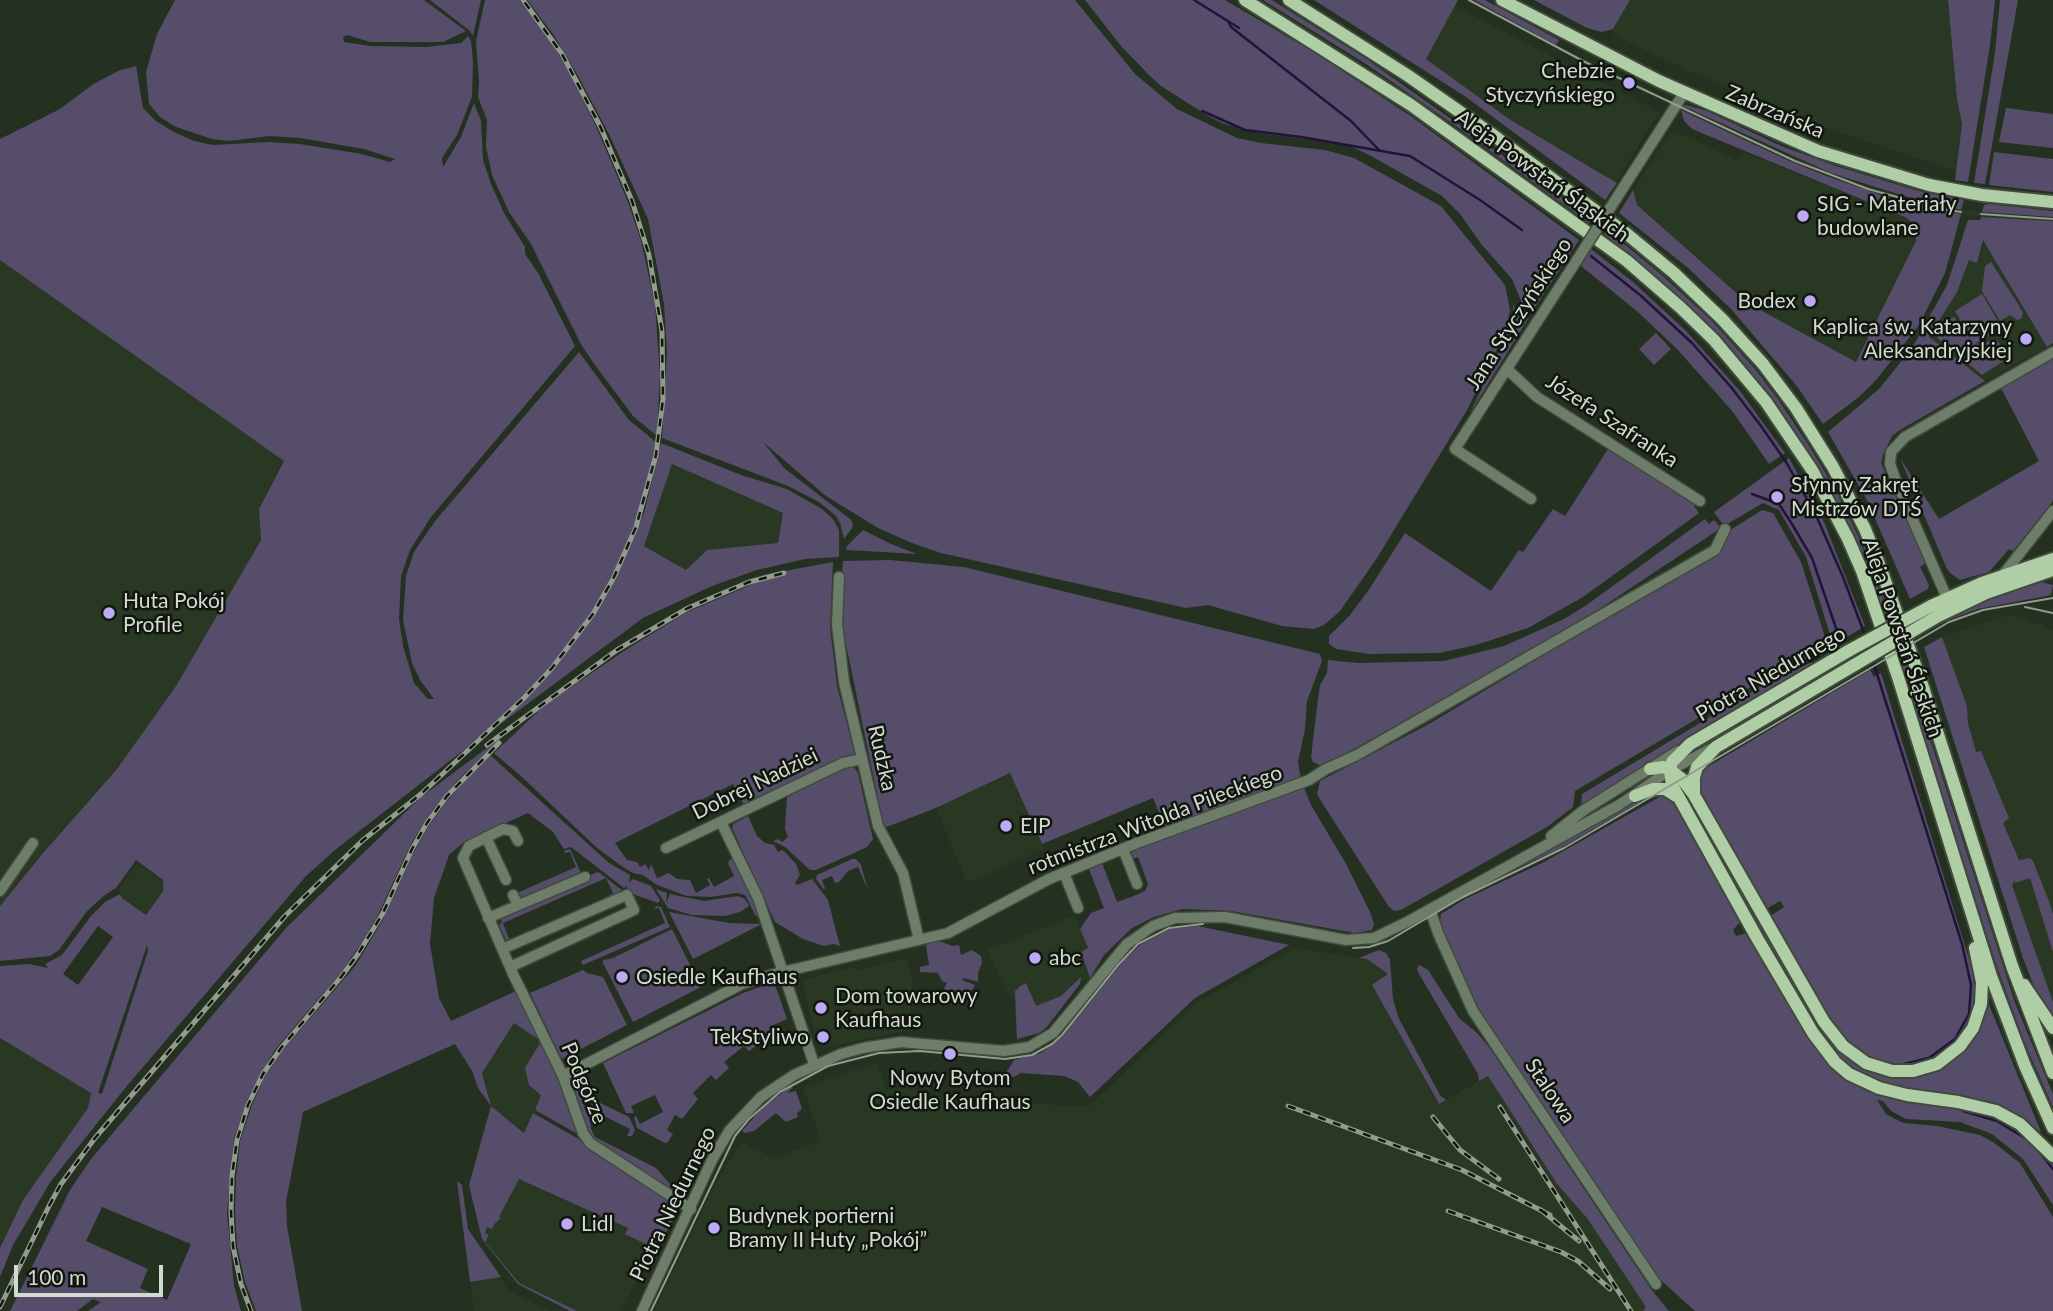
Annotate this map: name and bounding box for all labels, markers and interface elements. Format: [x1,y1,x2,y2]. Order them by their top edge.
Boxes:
place label: Chebzie Styczyńskiego [1485,58,1615,108]
marker: Chebzie Styczyńskiego [1621,75,1637,91]
street label: Zabrzańska [1722,80,1828,144]
street label: Aleja Powstań Śląskich [1450,105,1634,247]
place label: SIG - Materiały budowlane [1817,191,1957,241]
marker: SIG - Materiały budowlane [1795,208,1811,224]
street label: Jana Styczyńskiego [1461,233,1577,395]
place label: Bodex [1738,288,1796,314]
marker: Bodex [1802,293,1818,309]
place label: Kaplica św. Katarzyny Aleksandryjskiej [1812,314,2012,364]
marker: Kaplica św. Katarzyny Aleksandryjskiej [2018,331,2034,347]
street label: Józefa Szafranka [1541,369,1683,473]
place label: Słynny Zakręt Mistrzów DTŚ [1791,472,1922,522]
marker: Słynny Zakręt Mistrzów DTŚ [1769,489,1785,505]
street label: Aleja Powstań Śląskich [1856,535,1948,741]
place label: Huta Pokój Profile [123,588,225,638]
marker: Huta Pokój Profile [101,605,117,621]
street label: Piotra Niedurnego [1692,621,1850,727]
street label: Rudzka [862,723,902,793]
street label: Dobrej Nadziei [688,743,822,825]
street label: rotmistrza Witolda Pileckiego [1024,760,1286,880]
place label: EIP [1020,813,1051,839]
marker: EIP [998,818,1014,834]
place label: abc [1049,945,1081,971]
marker: abc [1027,950,1043,966]
place label: Osiedle Kaufhaus [636,964,797,990]
marker: Osiedle Kaufhaus [614,969,630,985]
place label: Dom towarowy Kaufhaus [835,983,978,1033]
marker: Dom towarowy Kaufhaus [813,1000,829,1016]
place label: TekStyliwo [710,1024,809,1050]
marker: TekStyliwo [815,1029,831,1045]
street label: Podgórze [556,1038,612,1128]
marker: Nowy Bytom Osiedle Kaufhaus [942,1046,958,1062]
street label: Stalowa [1519,1054,1581,1128]
place label: Nowy Bytom Osiedle Kaufhaus [869,1065,1031,1115]
street label: Piotra Niedurnego [625,1123,721,1285]
place label: Budynek portierni Bramy II Huty „Pokój” [728,1203,927,1253]
place label: Lidl [581,1211,614,1237]
marker: Lidl [559,1216,575,1232]
marker: Budynek portierni Bramy II Huty „Pokój” [706,1220,722,1236]
scale bar [18,1252,166,1296]
text: 100 m [27,1264,86,1289]

